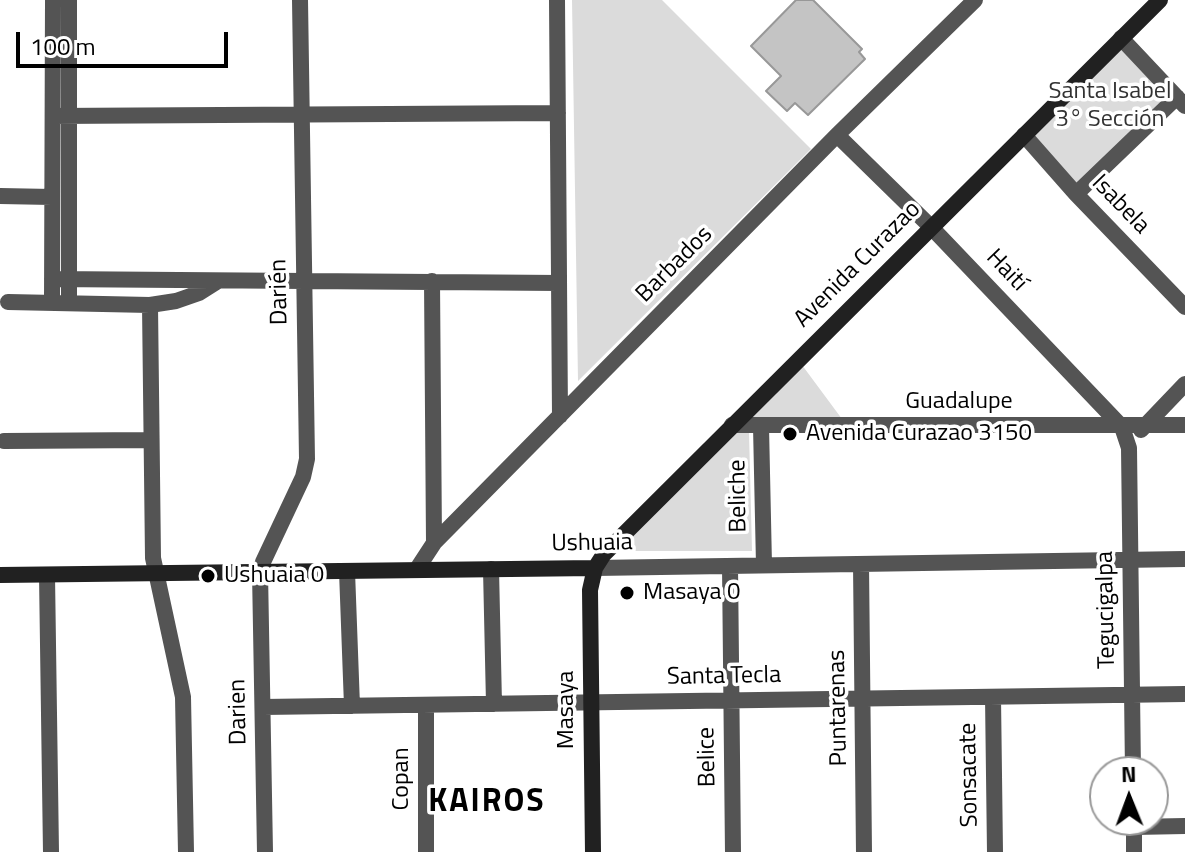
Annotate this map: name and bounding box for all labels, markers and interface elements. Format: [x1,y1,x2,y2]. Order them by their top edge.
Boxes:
scale bar [20,16,232,66]
text: 100 m [30,28,96,64]
park label: Santa Isabel 3° Sección [1049,78,1171,134]
street label: Isabela [1085,169,1155,241]
street label: Avenida Curazao [789,196,927,334]
street label: Barbados [631,221,719,309]
street label: Haití [979,244,1033,298]
street label: Darién [265,259,295,325]
street label: Guadalupe [905,388,1013,416]
place label: Avenida Curazao 3150 [806,420,1032,448]
marker: Avenida Curazao 3150 [781,425,799,443]
street label: Beliche [724,459,754,533]
street label: Ushuaia [551,529,633,559]
street label: Tegucigalpa [1092,551,1122,669]
place label: Ushuaia 0 [224,562,324,590]
marker: Ushuaia 0 [199,567,217,585]
place label: Masaya 0 [643,579,740,607]
marker: Masaya 0 [618,584,636,602]
street label: Puntarenas [824,650,854,766]
street label: Santa Tecla [667,662,781,692]
street label: Masaya [553,671,581,749]
street label: Darien [224,679,254,745]
street label: Sonsacate [955,722,985,828]
street label: Belice [693,727,723,787]
street label: Copan [388,747,416,811]
north arrow [1089,756,1169,836]
text: N [1121,757,1137,791]
district label: KAIROS [428,784,546,822]

